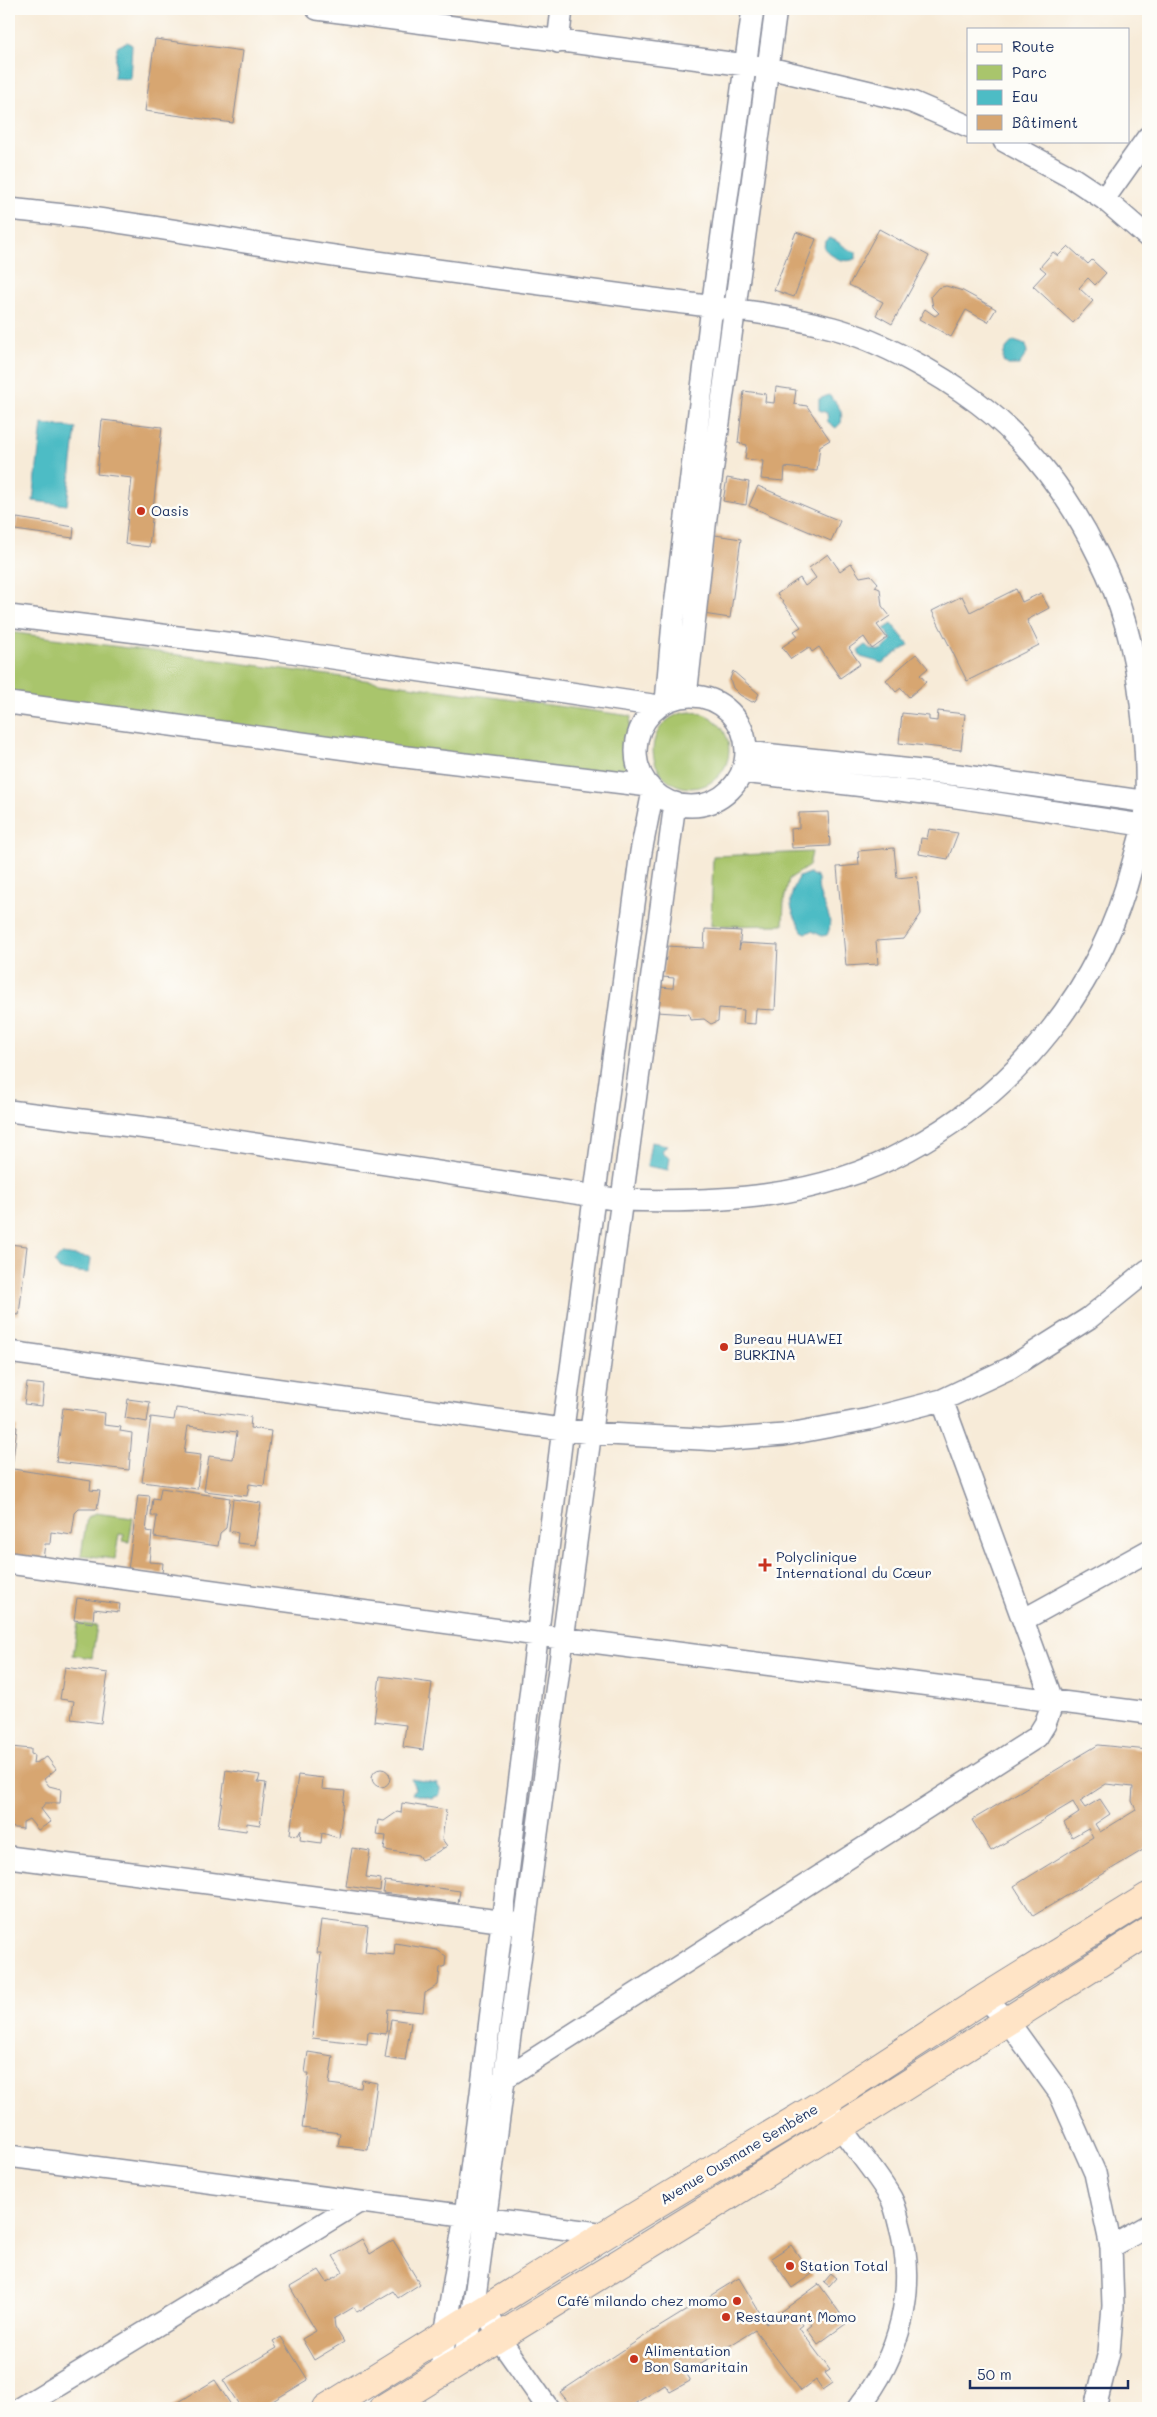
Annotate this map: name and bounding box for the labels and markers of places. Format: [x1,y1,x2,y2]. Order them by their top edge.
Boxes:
place label: Oasis [151,501,189,520]
marker: Oasis [135,505,147,517]
place label: Bureau HUAWEI BURKINA [734,1329,842,1364]
marker: Bureau HUAWEI BURKINA [718,1341,730,1353]
place label: Polyclinique International du Cœur [776,1547,932,1582]
marker: Polyclinique International du Cœur [758,1558,772,1572]
place label: Station Total [800,2256,888,2275]
marker: Station Total [784,2260,796,2272]
place label: Café milando chez momo [557,2291,727,2310]
marker: Café milando chez momo [731,2295,743,2307]
place label: Restaurant Momo [736,2307,856,2326]
marker: Restaurant Momo [720,2311,732,2323]
place label: Alimentation Bon Samaritain [644,2341,748,2376]
marker: Alimentation Bon Samaritain [628,2353,640,2365]

